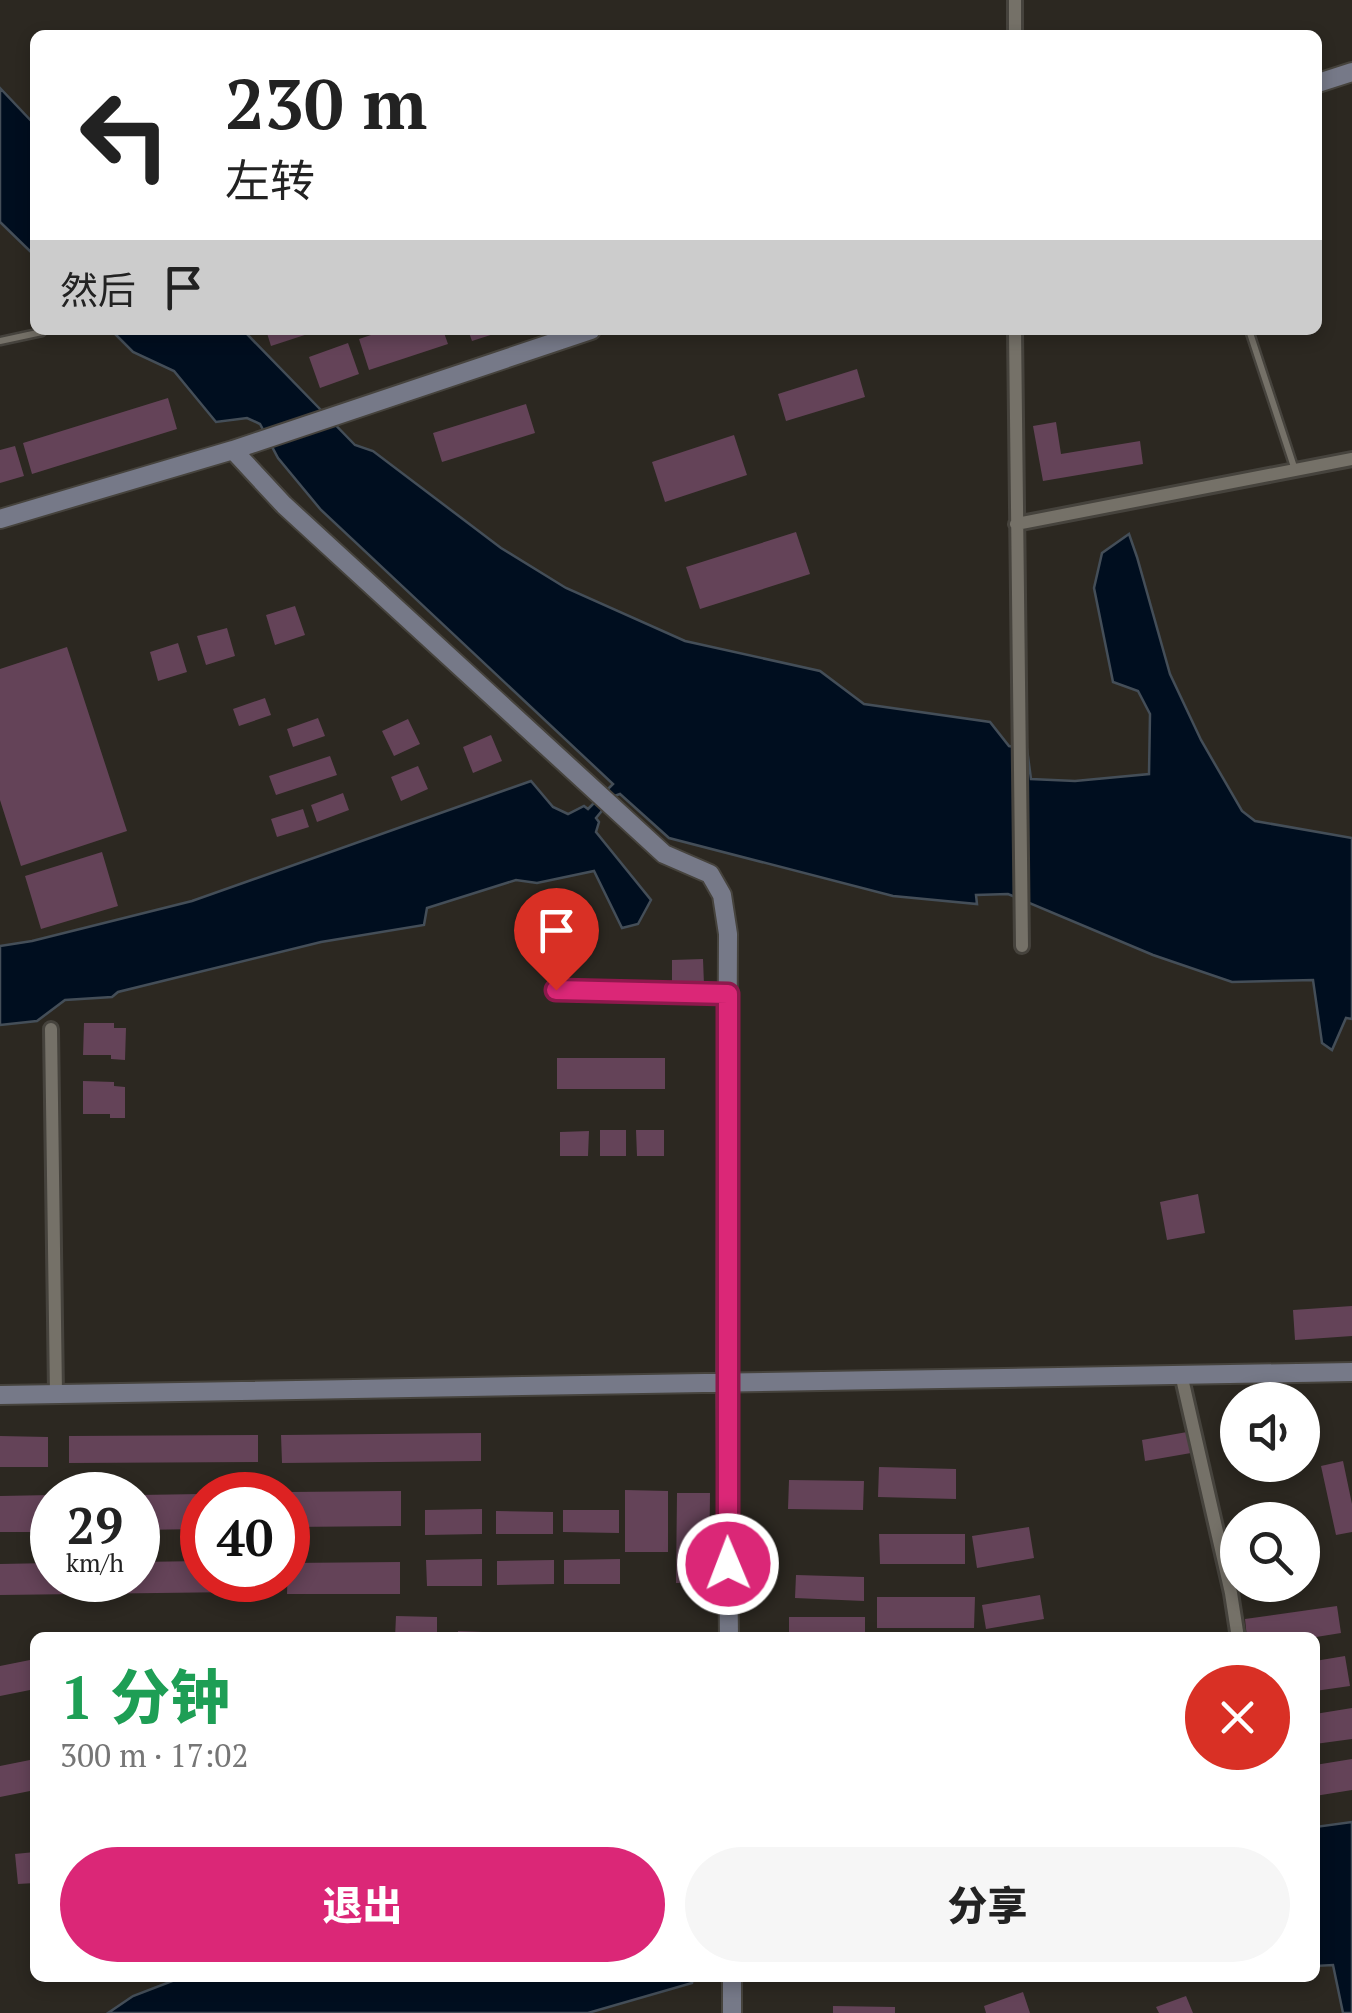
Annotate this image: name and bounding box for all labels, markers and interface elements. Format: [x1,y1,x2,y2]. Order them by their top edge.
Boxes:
text: 230 m [225,56,427,149]
icon: left [60,70,190,200]
text: 左转 [225,150,315,210]
icon: arrive [156,260,211,315]
text: 然后 [60,265,136,315]
pin [514,888,599,991]
icon: arrive [529,903,584,958]
map controls [1220,1382,1320,1602]
button: sound [1220,1382,1320,1482]
speed limit sign: 40 [180,1472,310,1602]
text: 29 [67,1492,123,1558]
button: search [1220,1502,1320,1602]
position arrow [676,1512,780,1616]
text: km/h [66,1546,124,1579]
text: 1 分钟 [60,1657,230,1736]
button: close [1185,1665,1290,1770]
text: 300 m · 17:02 [60,1734,248,1776]
button: 退出 [60,1847,665,1962]
button: 分享 [685,1847,1290,1962]

